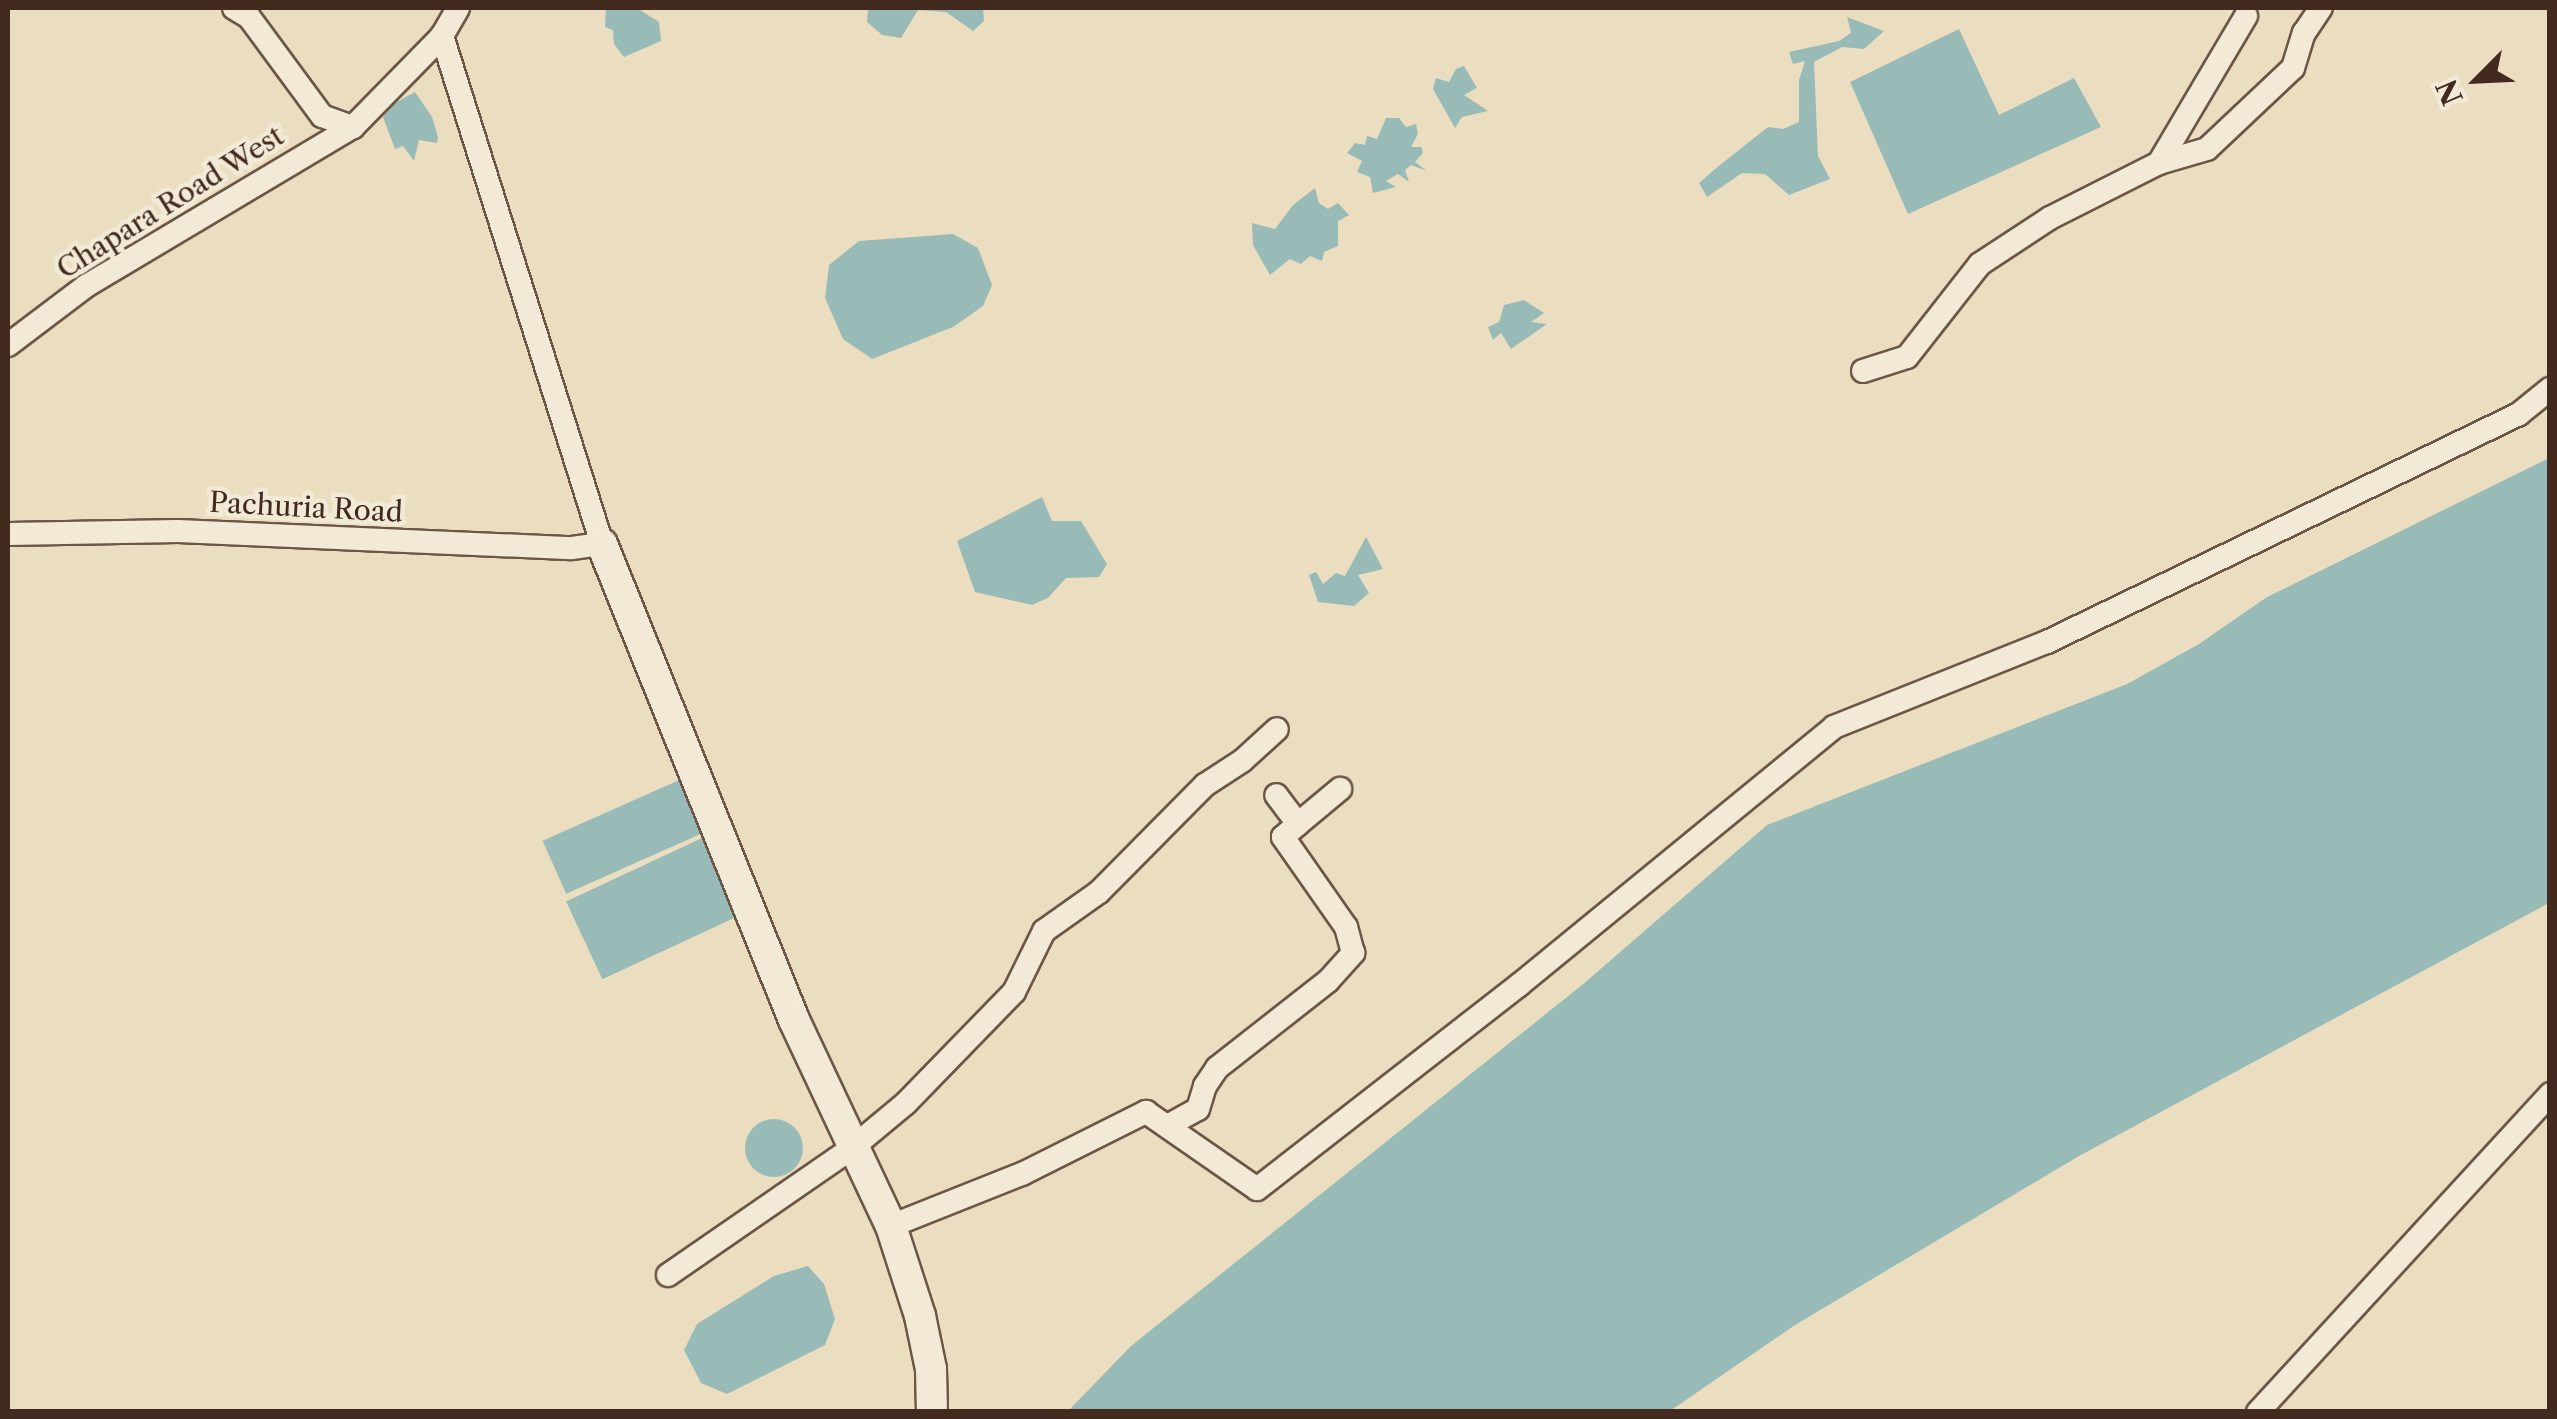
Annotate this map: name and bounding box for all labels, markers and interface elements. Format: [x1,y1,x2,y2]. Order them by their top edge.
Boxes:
north arrow [2427,30,2527,130]
text: N [2429,74,2470,110]
street label: Chapara Road West [50,118,290,286]
street label: Pachuria Road [208,485,404,529]

